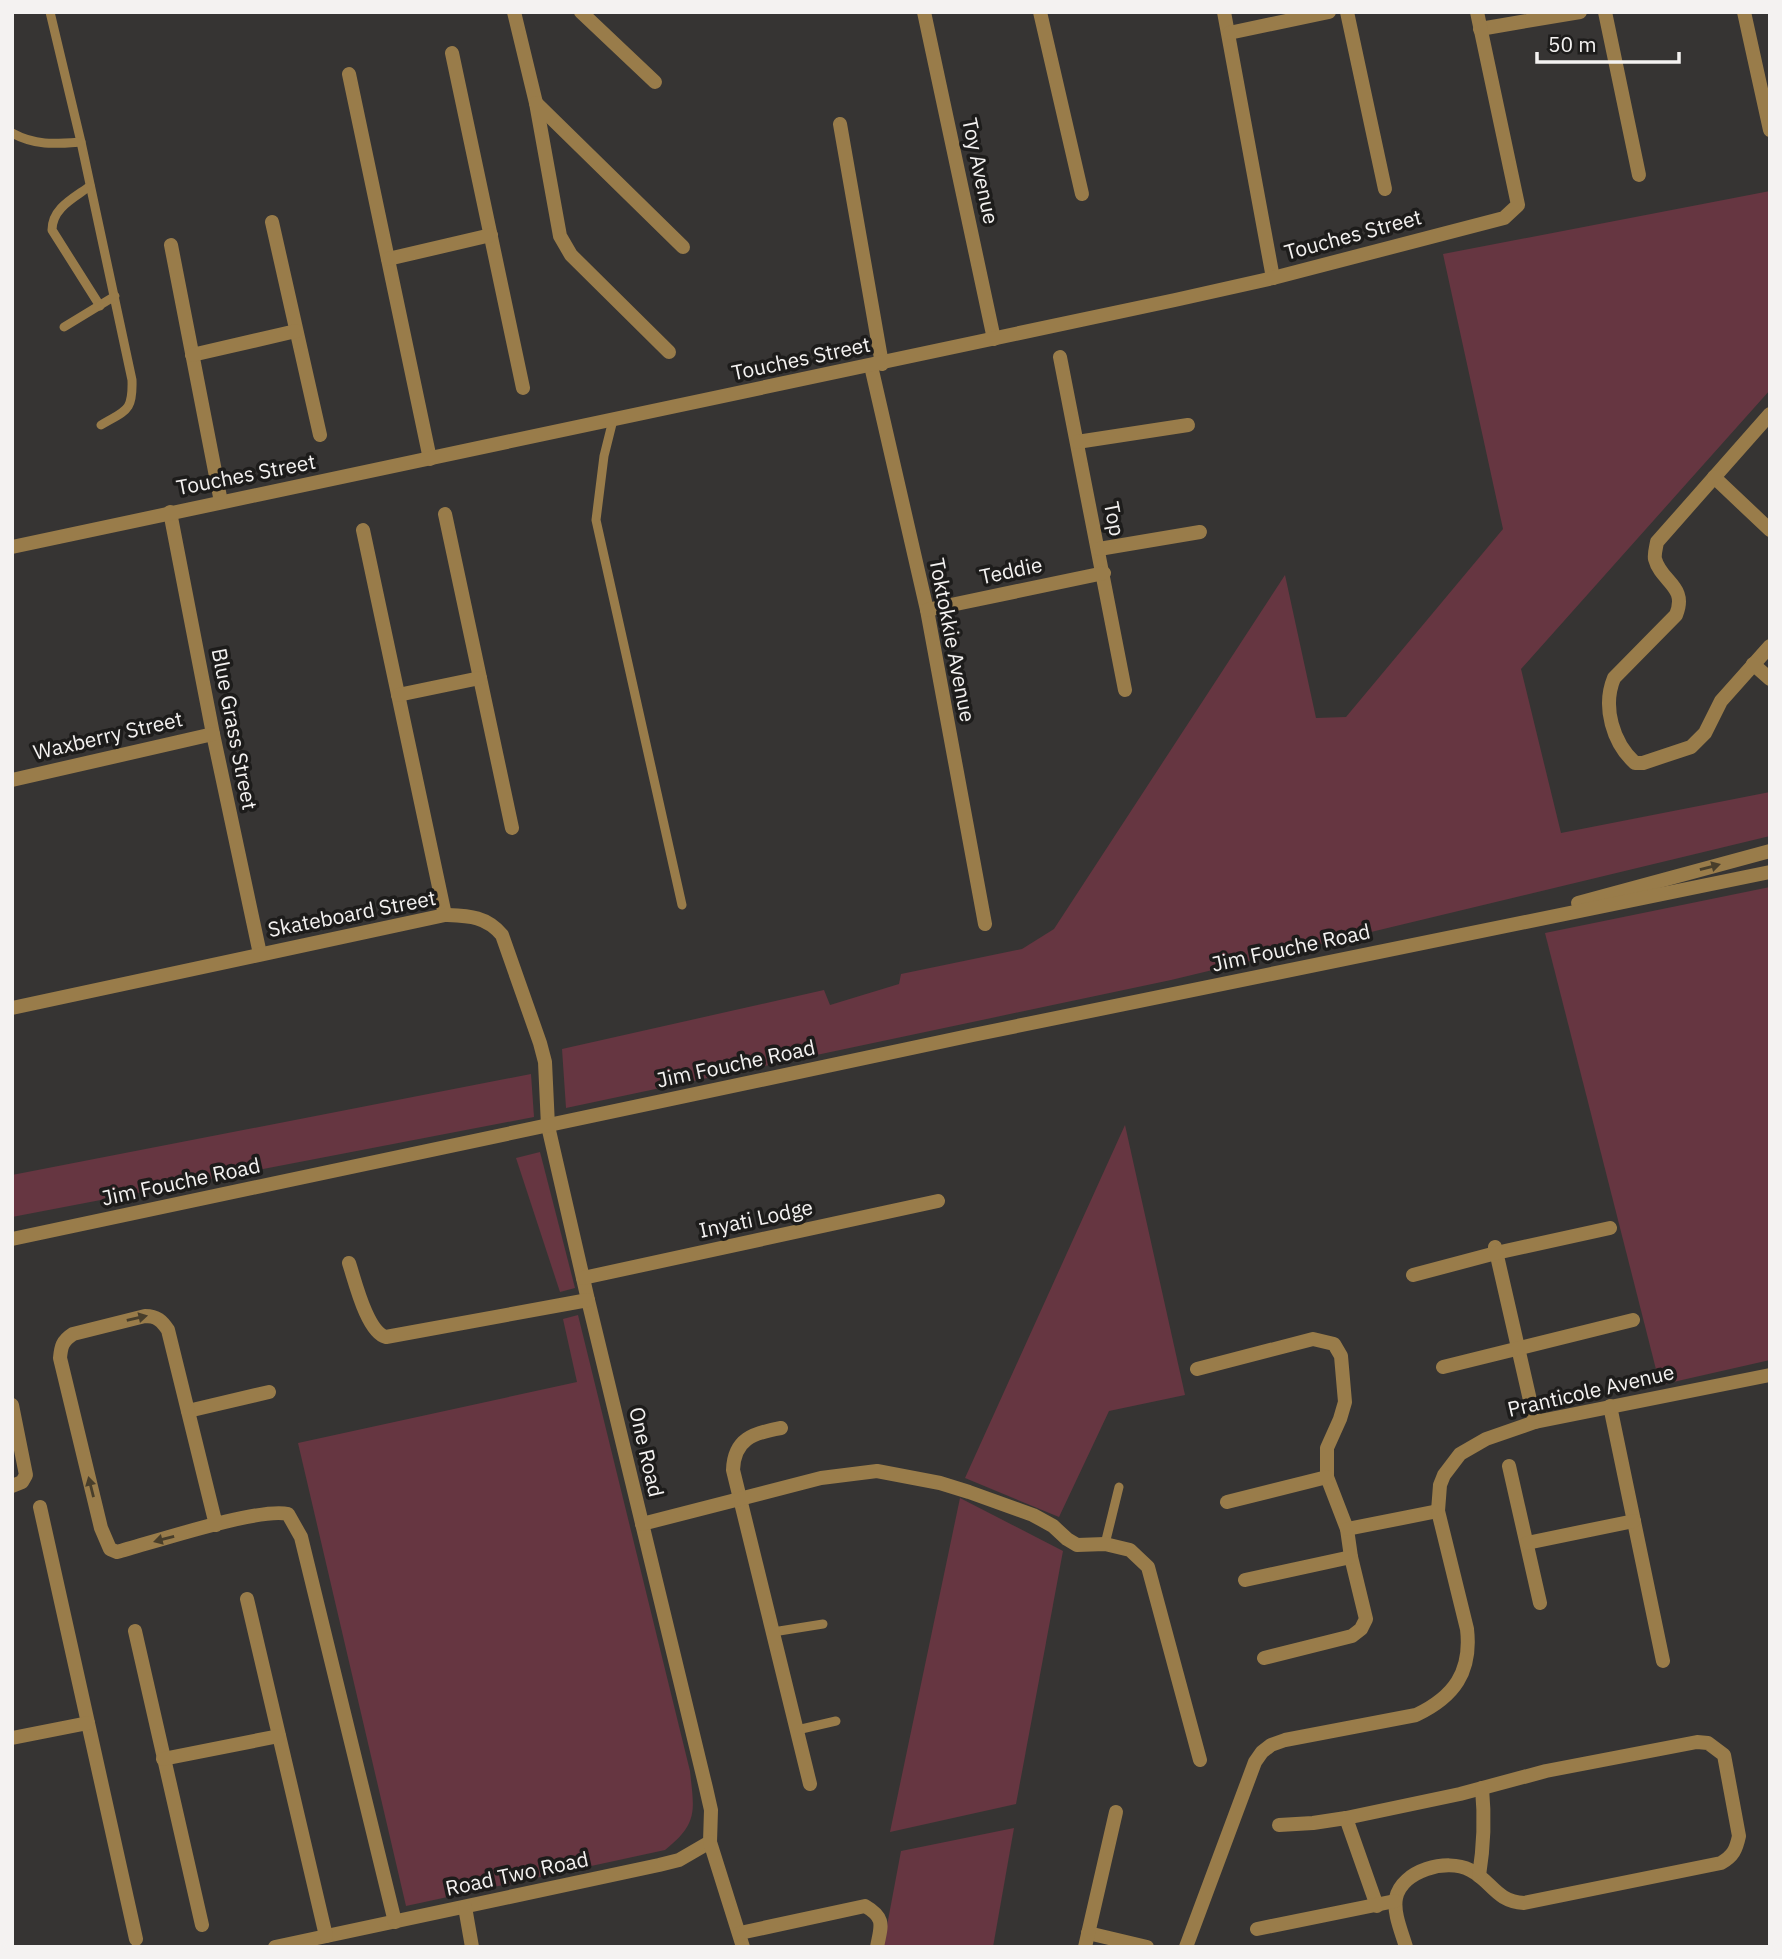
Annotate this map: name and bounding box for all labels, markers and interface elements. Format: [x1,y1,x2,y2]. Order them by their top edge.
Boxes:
scale bar [1537,21,1679,65]
text: 50 m [1548,30,1597,58]
street label: Toy Avenue [956,115,1006,226]
street label: Touches Street [1281,202,1425,266]
street label: Touches Street [729,330,873,386]
street label: Touches Street [174,447,318,501]
street label: Top [1098,499,1132,538]
street label: Teddie [977,550,1045,590]
street label: Toktokkie Avenue [923,556,983,724]
street label: Blue Grass Street [206,646,264,812]
street label: Waxberry Street [30,704,185,766]
one-way arrow [1700,861,1722,872]
street label: Skateboard Street [265,883,438,943]
street label: Jim Fouche Road [1209,917,1373,977]
street label: Jim Fouche Road [654,1033,818,1093]
street label: Jim Fouche Road [99,1151,263,1211]
street label: Inyati Lodge [696,1192,815,1244]
one-way arrow [126,1313,148,1324]
street label: Pranticole Avenue [1505,1357,1677,1423]
street label: One Road [623,1404,671,1500]
one-way arrow [86,1476,97,1498]
one-way arrow [153,1534,175,1545]
street label: Road Two Road [443,1844,591,1902]

